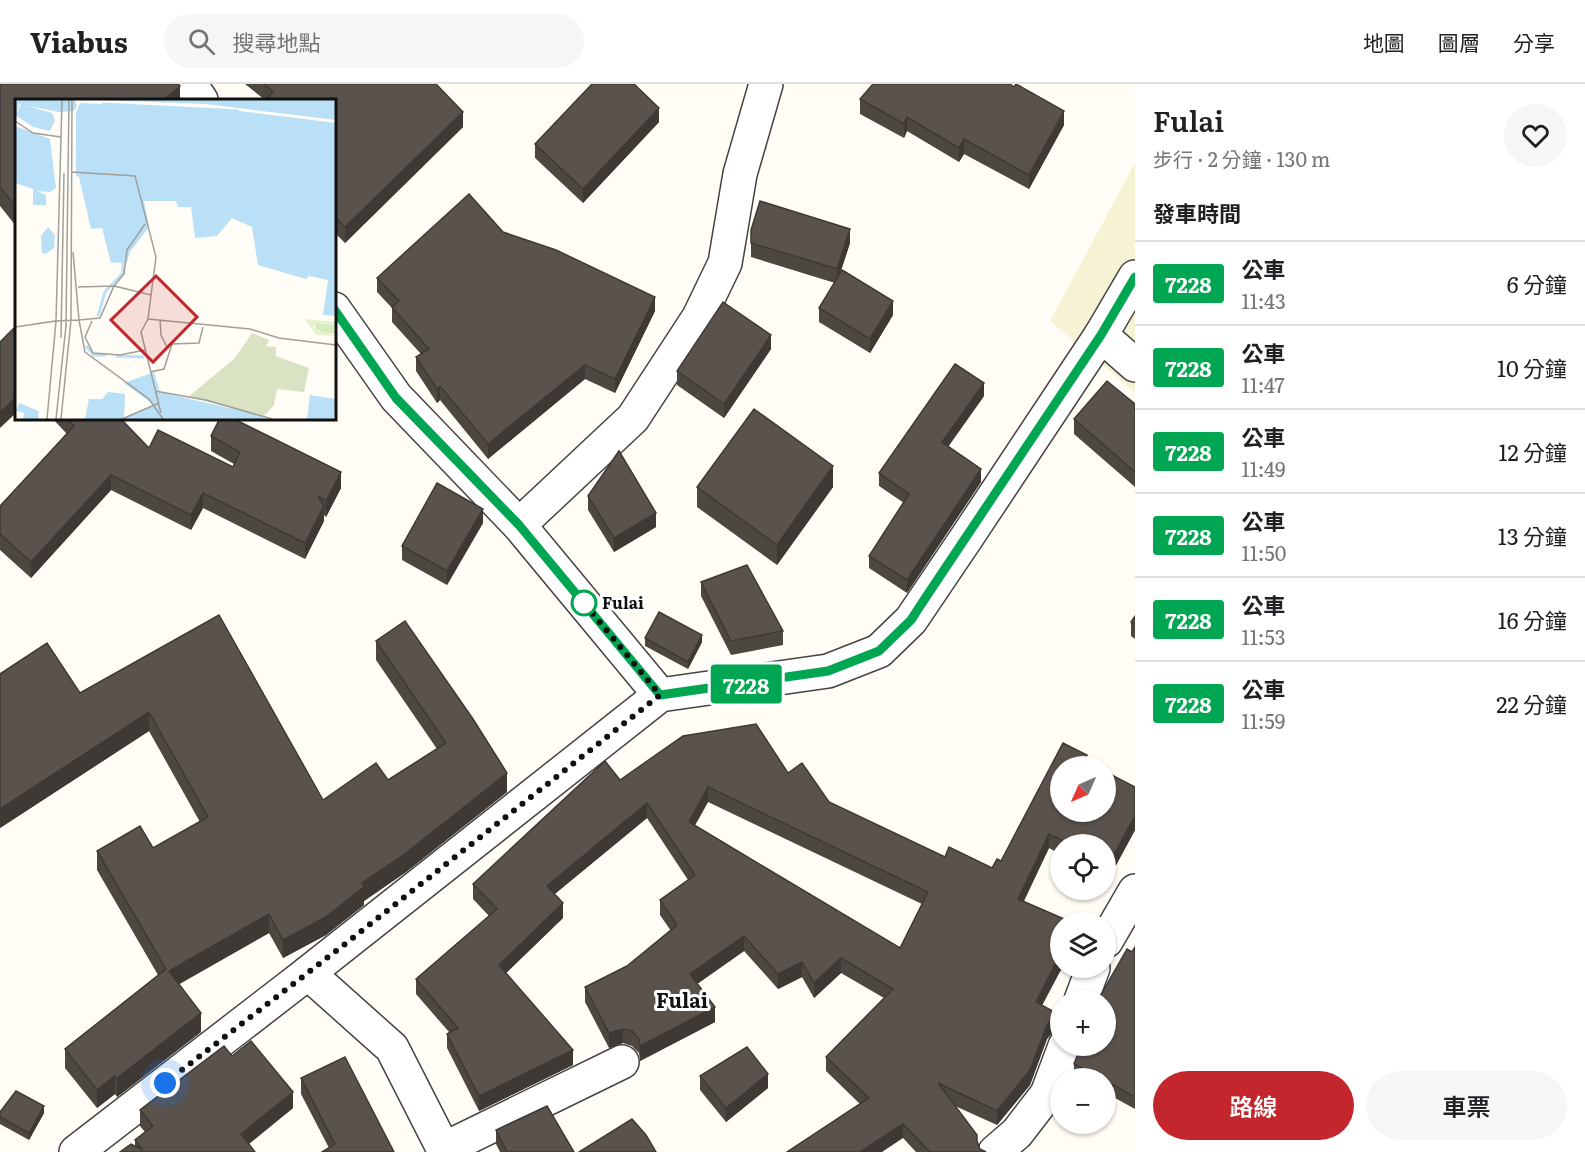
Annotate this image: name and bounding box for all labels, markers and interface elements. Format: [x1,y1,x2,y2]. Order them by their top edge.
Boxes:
search box [164,14,584,68]
text: Viabus [30,20,128,62]
icon: search [185,25,218,58]
text: 搜尋地點 [233,25,321,58]
text: 地圖 [1363,26,1405,57]
text: 圖層 [1438,26,1480,57]
text: 分享 [1513,26,1555,57]
inset map [15,99,336,420]
text: Fulai [1153,99,1224,141]
button: heart [1504,104,1567,167]
text: 步行 · 2 分鐘 · 130 m [1153,143,1330,173]
text: 發車時間 [1153,196,1241,229]
text: 公車 [1242,252,1286,285]
text: 6 分鐘 [1507,267,1567,300]
text: 7228 [1165,268,1212,299]
text: 11:43 [1242,285,1286,315]
text: 公車 [1242,336,1286,369]
text: 10 分鐘 [1497,351,1567,384]
text: 7228 [1165,352,1212,383]
text: 11:47 [1242,369,1285,399]
text: 公車 [1242,420,1286,453]
text: 12 分鐘 [1498,435,1567,468]
text: 7228 [1165,436,1212,467]
text: 11:49 [1242,453,1286,483]
text: 公車 [1242,504,1286,537]
text: 13 分鐘 [1498,519,1567,552]
text: 7228 [1165,520,1212,551]
text: 11:50 [1242,537,1286,567]
text: 公車 [1242,588,1286,621]
marker: Fulai [571,590,597,616]
place label: Fulai [602,590,644,614]
text: 16 分鐘 [1498,603,1567,636]
text: 7228 [1165,604,1212,635]
text: 11:53 [1242,621,1286,651]
line badge: 7228 [704,664,788,704]
text: 7228 [723,669,769,700]
text: 公車 [1242,672,1286,705]
text: 22 分鐘 [1496,687,1567,720]
text: 7228 [1165,688,1212,719]
text: 11:59 [1242,705,1285,735]
north arrow [1050,756,1116,822]
map controls [1050,756,1116,1134]
button: locate [1050,834,1116,900]
button: layers [1050,912,1116,978]
district label: Fulai [656,984,708,1014]
button: + [1050,990,1116,1056]
your location [150,1068,180,1098]
button: − [1050,1068,1116,1134]
button: 路線 [1153,1071,1354,1140]
button: 車票 [1366,1071,1567,1140]

